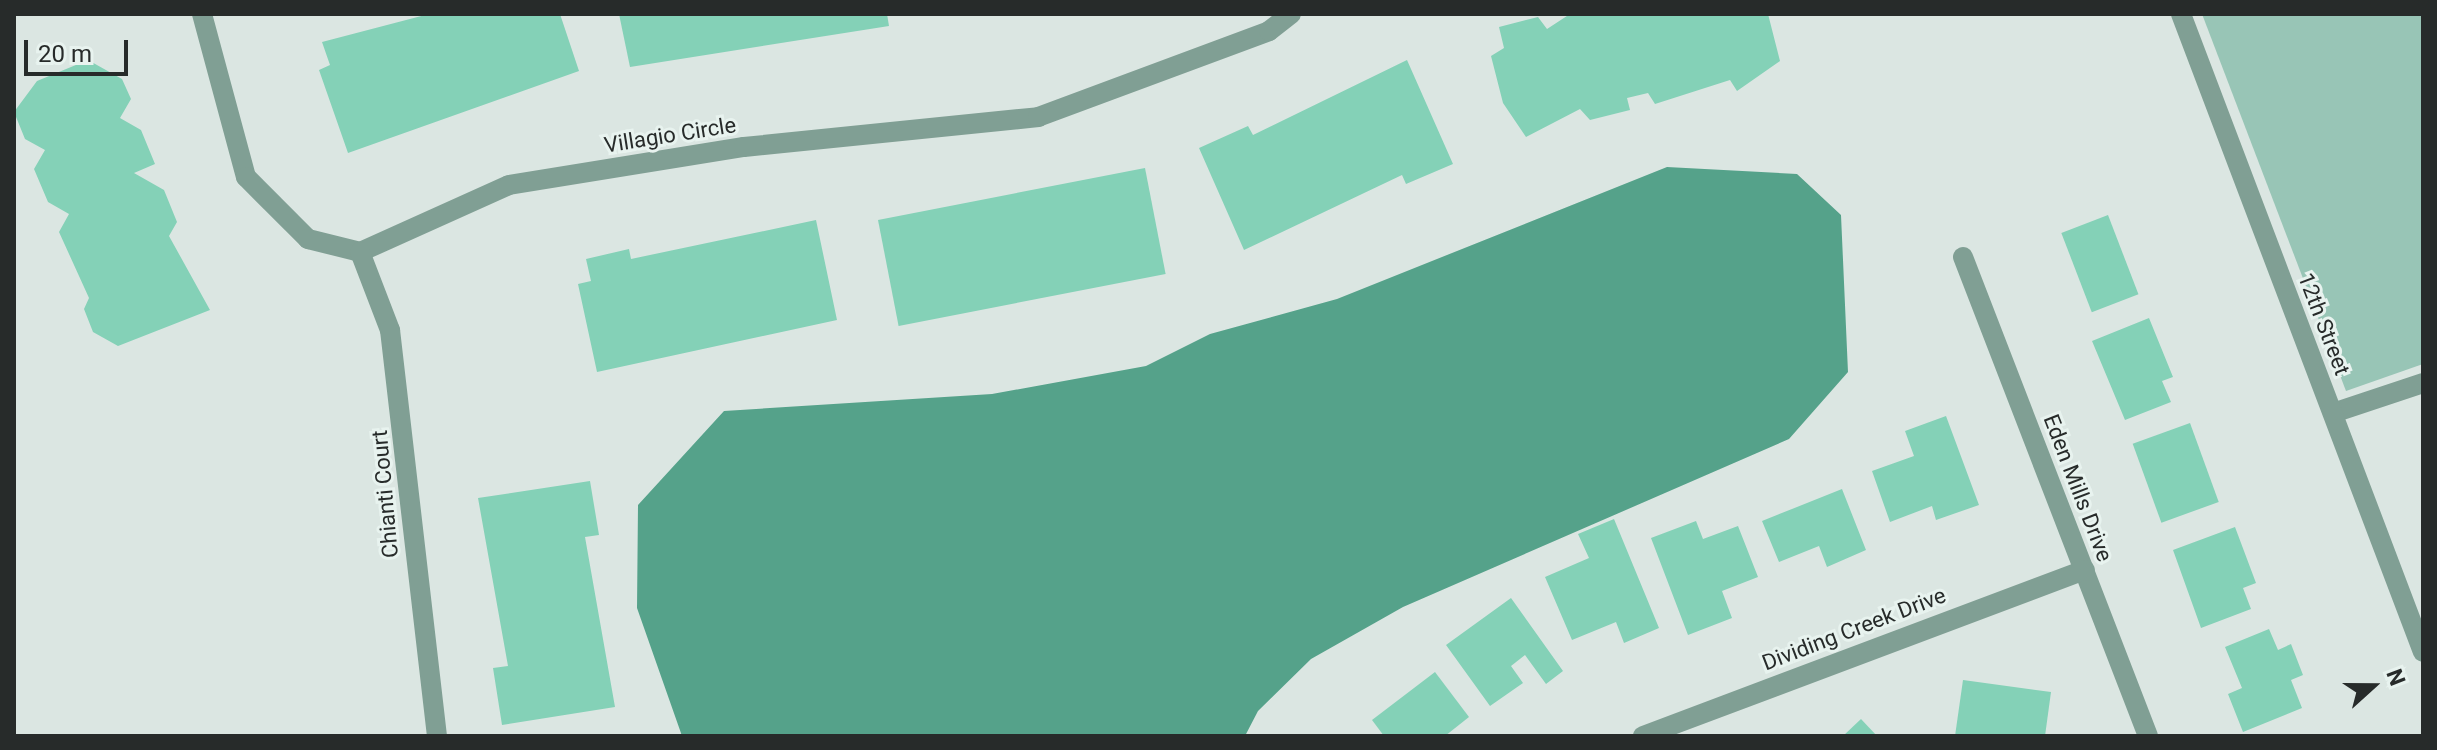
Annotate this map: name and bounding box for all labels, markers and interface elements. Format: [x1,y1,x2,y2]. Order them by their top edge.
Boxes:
scale bar [28,24,132,74]
text: 20 m [38,40,92,68]
street label: Villagio Circle [602,112,738,158]
street label: 12th Street [2292,269,2356,379]
street label: Eden Mills Drive [2038,411,2118,565]
street label: Chianti Court [366,429,404,559]
street label: Dividing Creek Drive [1759,582,1949,676]
north arrow [2333,646,2413,726]
text: N [2381,665,2410,689]

